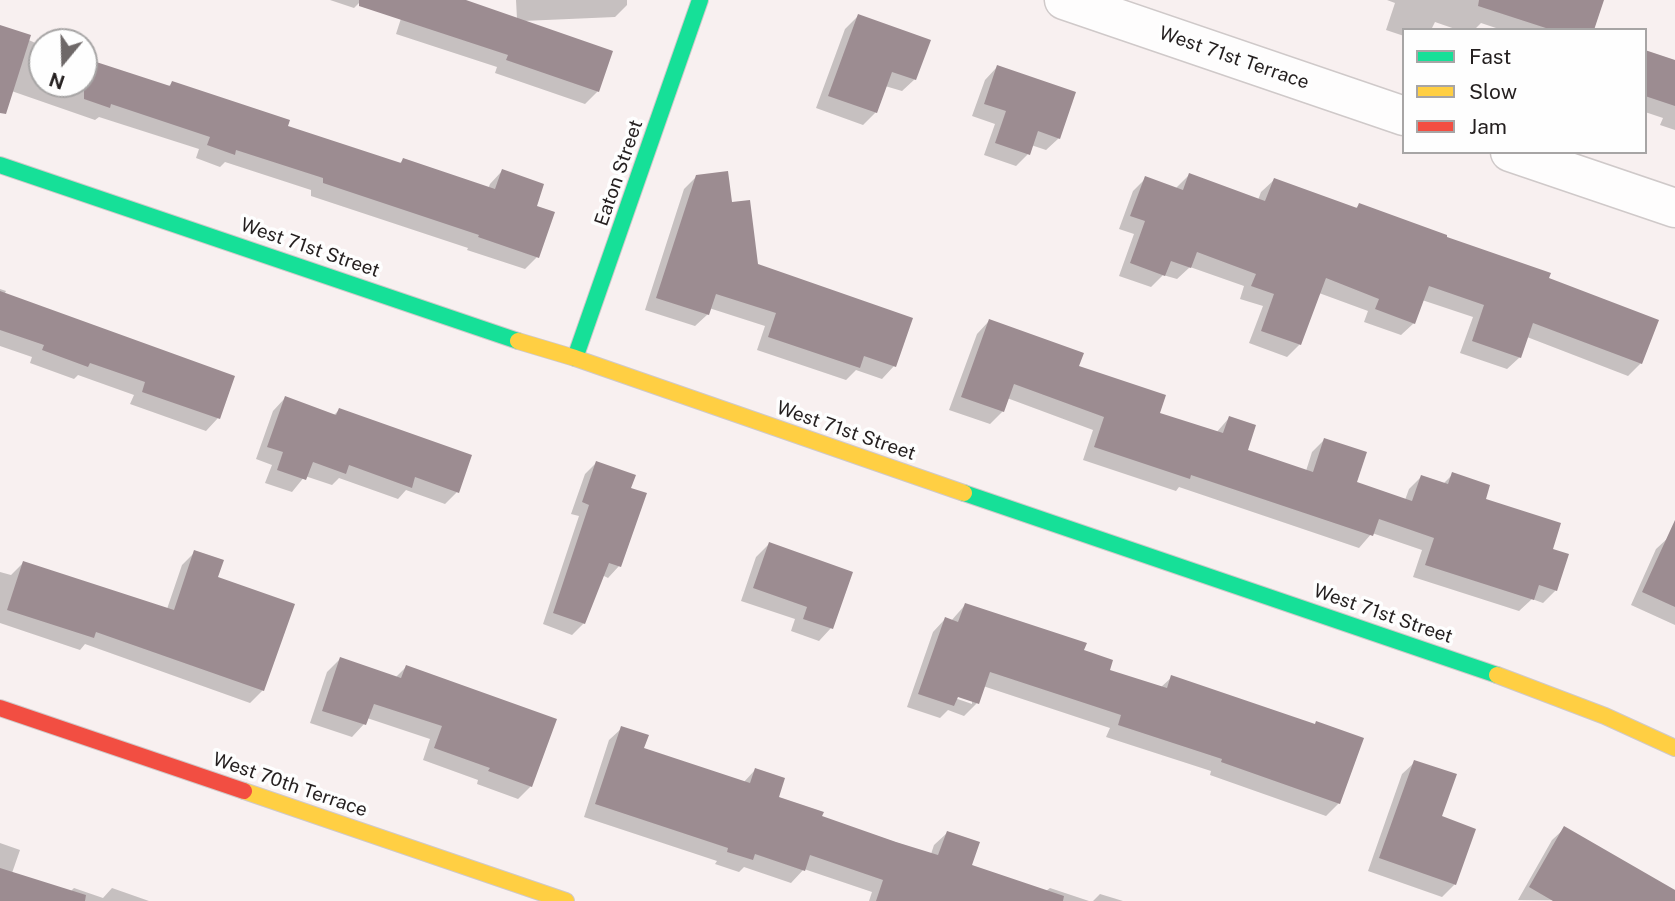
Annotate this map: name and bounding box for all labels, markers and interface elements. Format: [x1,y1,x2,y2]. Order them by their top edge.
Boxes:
street label: West 71st Terrace [1156,22,1312,94]
north arrow [28,28,98,98]
legend [1402,28,1647,154]
text: Fast [1469,44,1511,69]
text: N [46,68,67,94]
text: Slow [1469,79,1517,104]
text: Jam [1469,114,1507,139]
street label: Eaton Street [590,117,648,229]
street label: West 71st Street [237,213,383,283]
street label: West 71st Street [773,396,919,466]
street label: West 71st Street [1310,579,1456,649]
street label: West 70th Terrace [210,748,370,822]

